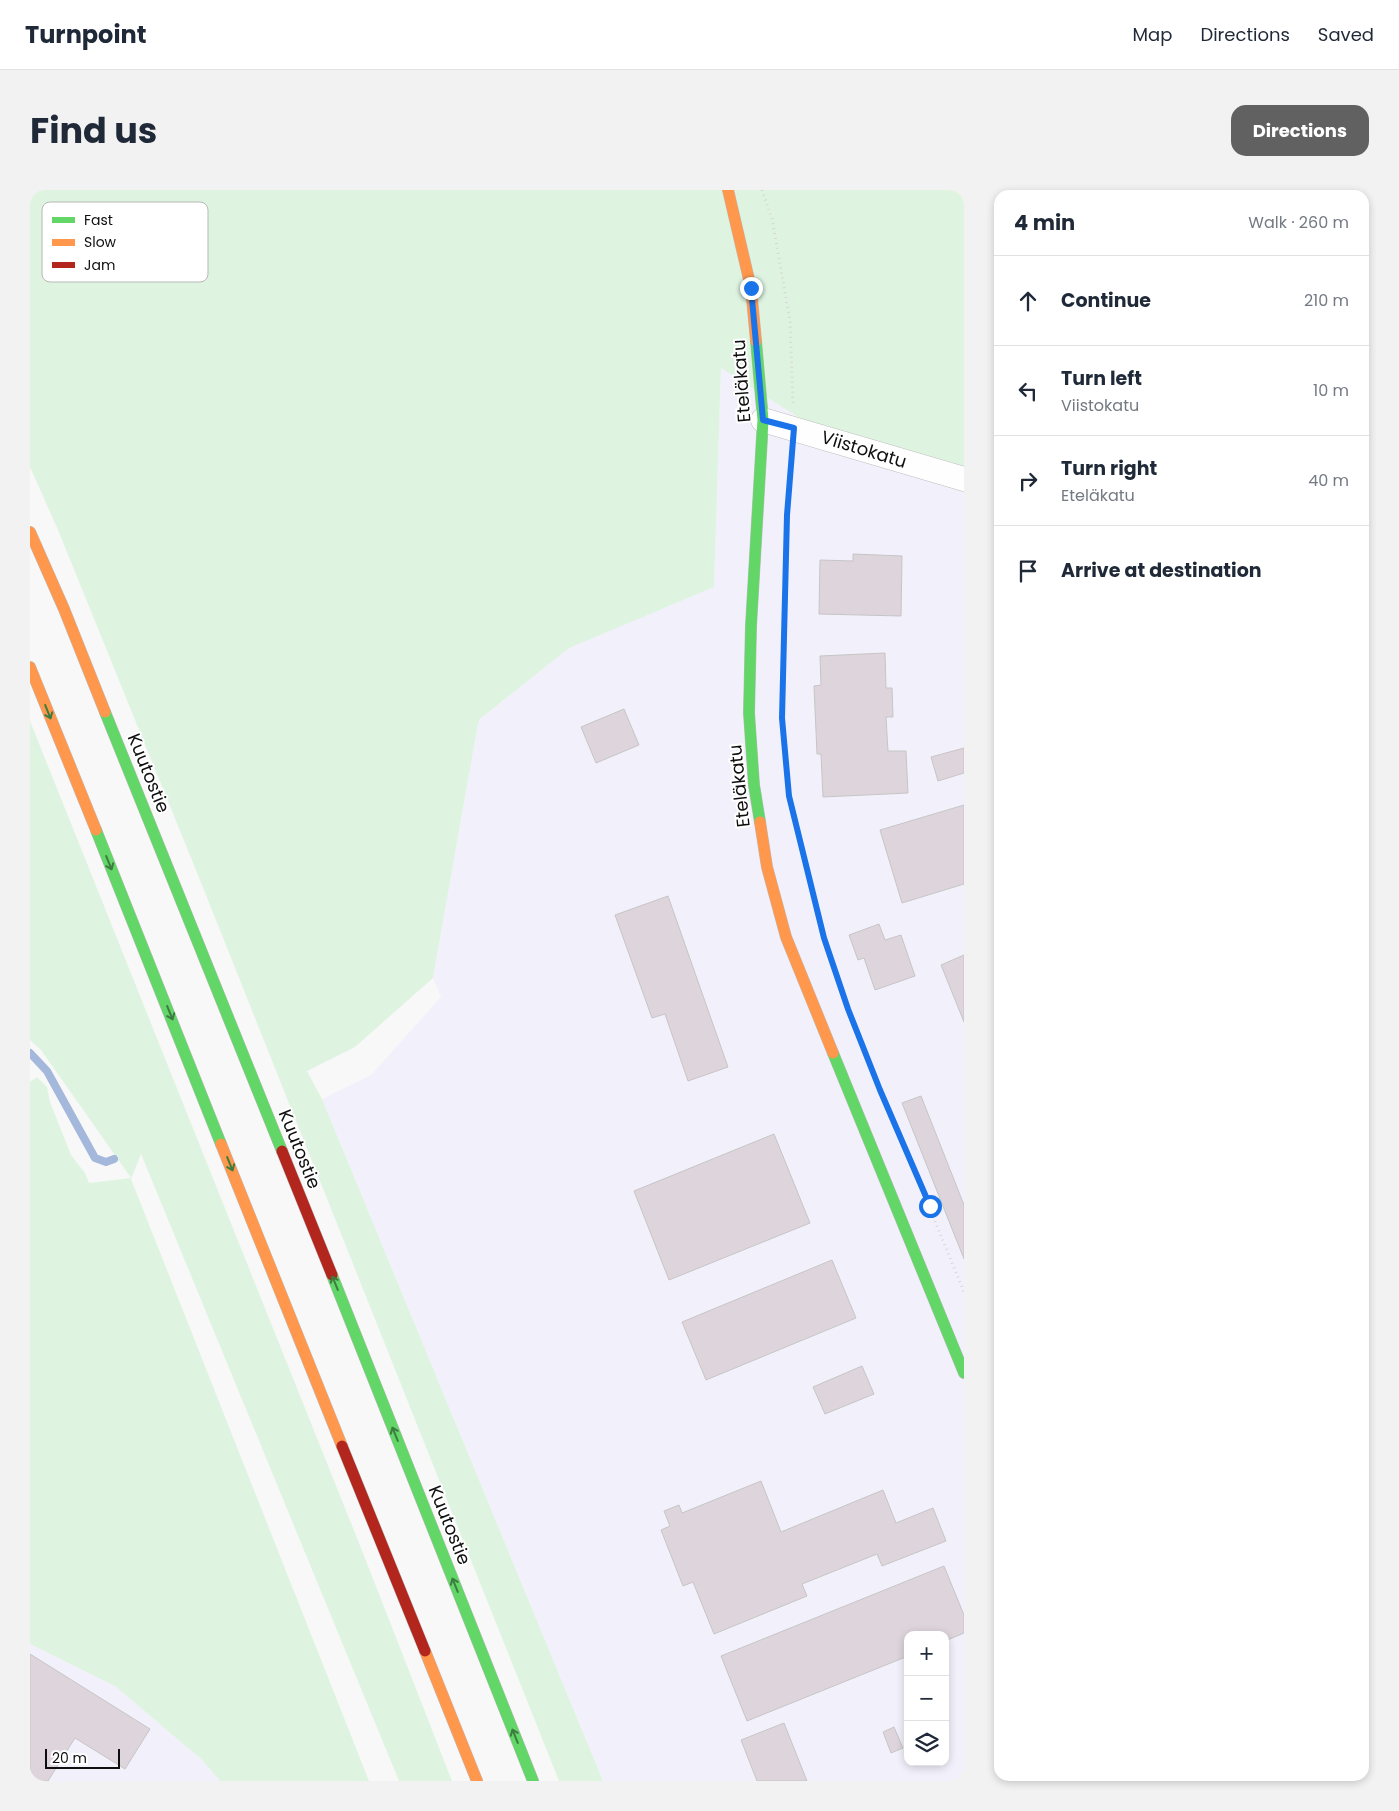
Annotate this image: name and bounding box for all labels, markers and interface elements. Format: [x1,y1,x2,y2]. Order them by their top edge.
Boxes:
text: Turnpoint [25,18,146,51]
text: Map [1133,22,1172,47]
text: Directions [1200,22,1290,47]
text: Saved [1318,22,1374,47]
button: Directions [1231,105,1369,156]
text: Find us [30,106,157,155]
legend [42,202,208,282]
text: 4 min [1014,208,1075,237]
text: Fast [84,210,113,230]
text: Walk · 260 m [1248,211,1349,234]
text: Slow [84,232,117,252]
text: Jam [84,255,115,275]
route end [740,277,763,300]
icon: ahead [1014,287,1042,315]
text: Continue [1061,287,1151,314]
text: 210 m [1304,289,1349,312]
street label: Eteläkatu [726,339,756,423]
text: Turn left [1061,365,1142,392]
icon: left [1014,377,1042,405]
text: 10 m [1313,379,1349,402]
text: Viistokatu [1061,394,1139,417]
street label: Viistokatu [818,424,910,474]
text: Turn right [1061,455,1157,482]
icon: right [1014,467,1042,495]
text: 40 m [1308,469,1349,492]
text: Eteläkatu [1061,484,1135,507]
icon: arrive [1014,557,1042,585]
text: Arrive at destination [1061,557,1262,584]
one-way arrow [44,704,53,719]
street label: Kuutostie [122,730,176,816]
street label: Eteläkatu [722,743,756,829]
one-way arrow [105,854,114,870]
one-way arrow [165,1005,175,1020]
street label: Kuutostie [273,1106,327,1192]
one-way arrow [226,1156,236,1171]
route start [919,1195,942,1218]
one-way arrow [330,1275,339,1291]
one-way arrow [389,1426,398,1441]
street label: Kuutostie [423,1482,477,1568]
one-way arrow [449,1578,459,1593]
map controls [904,1631,949,1766]
button: + [904,1631,949,1676]
button: − [904,1676,949,1721]
button: layers [904,1721,949,1766]
one-way arrow [509,1729,519,1744]
scale bar [45,1746,120,1769]
text: 20 m [52,1748,87,1768]

